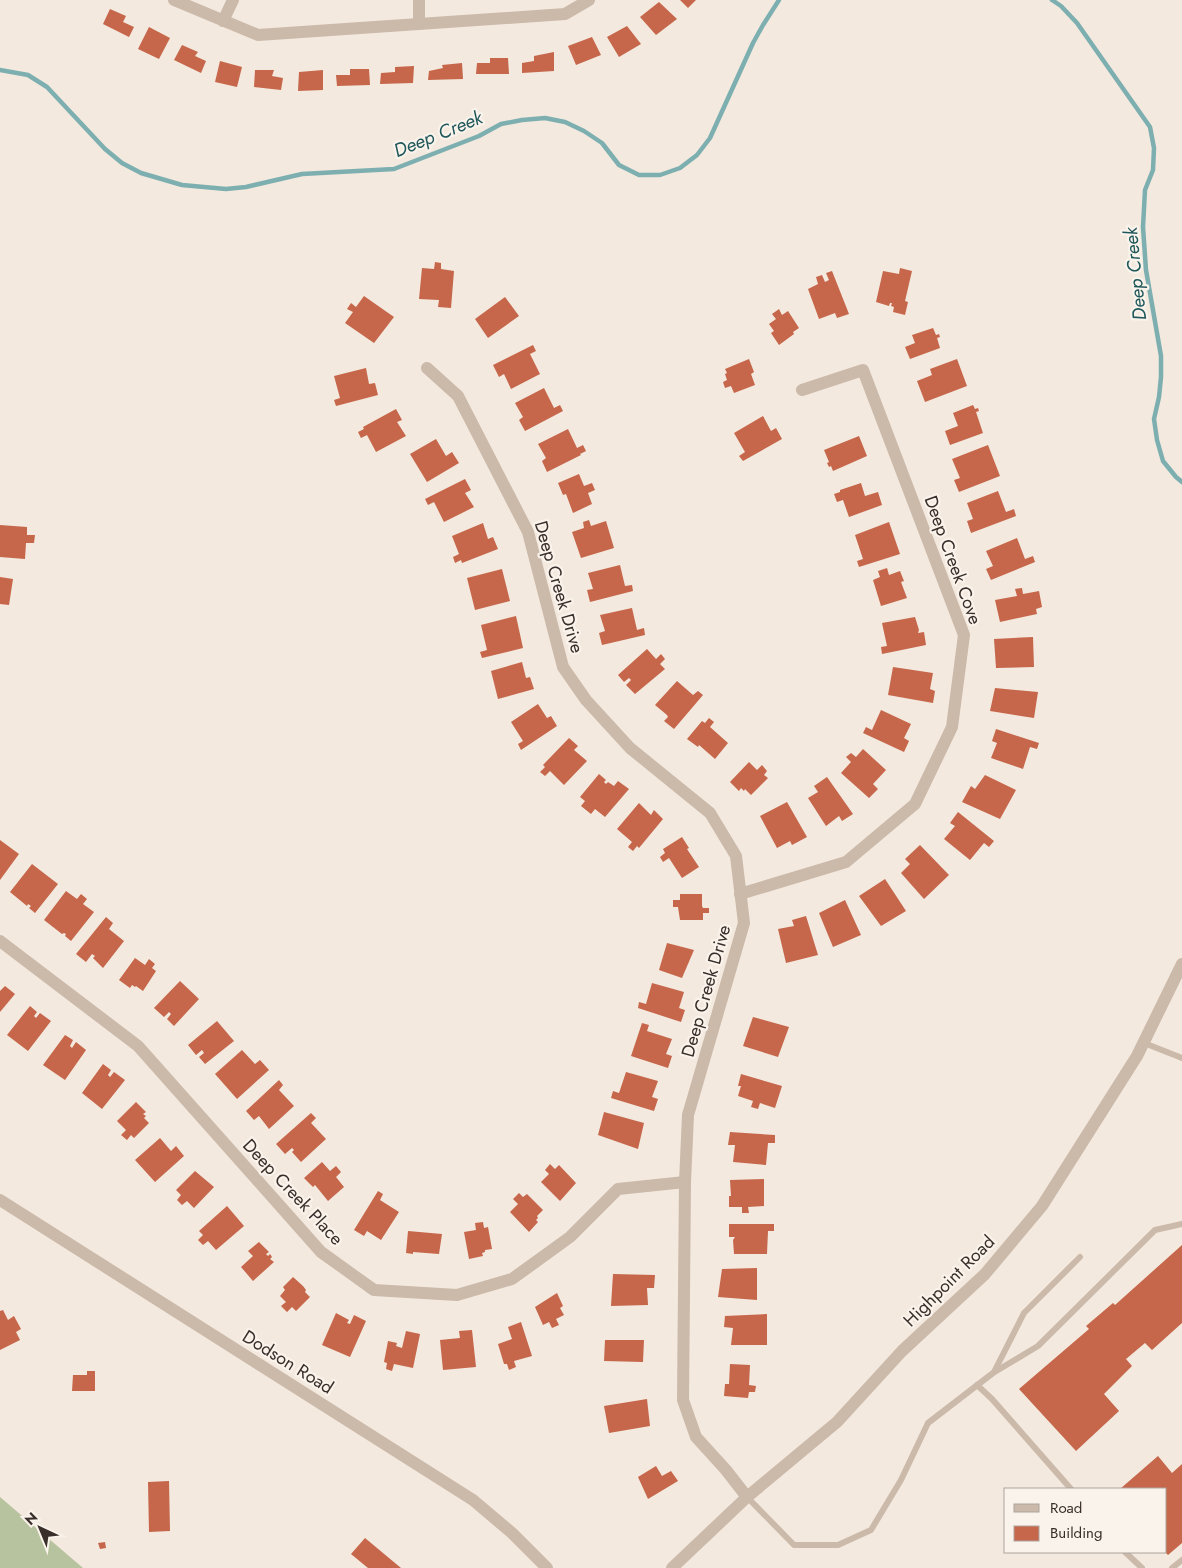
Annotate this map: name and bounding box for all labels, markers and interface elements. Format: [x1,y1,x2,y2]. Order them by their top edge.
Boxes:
water label: Deep Creek [390,104,487,164]
water label: Deep Creek [1117,225,1153,322]
street label: Deep Creek Cove [918,492,988,628]
street label: Deep Creek Drive [528,518,590,656]
street label: Deep Creek Drive [675,922,737,1060]
street label: Deep Creek Place [237,1133,349,1251]
street label: Highpoint Road [897,1229,1001,1333]
street label: Dodson Road [237,1324,339,1400]
legend [1004,1488,1167,1553]
text: Road [1050,1497,1082,1519]
north arrow [15,1503,65,1553]
text: N [20,1508,42,1530]
text: Building [1050,1522,1102,1544]

